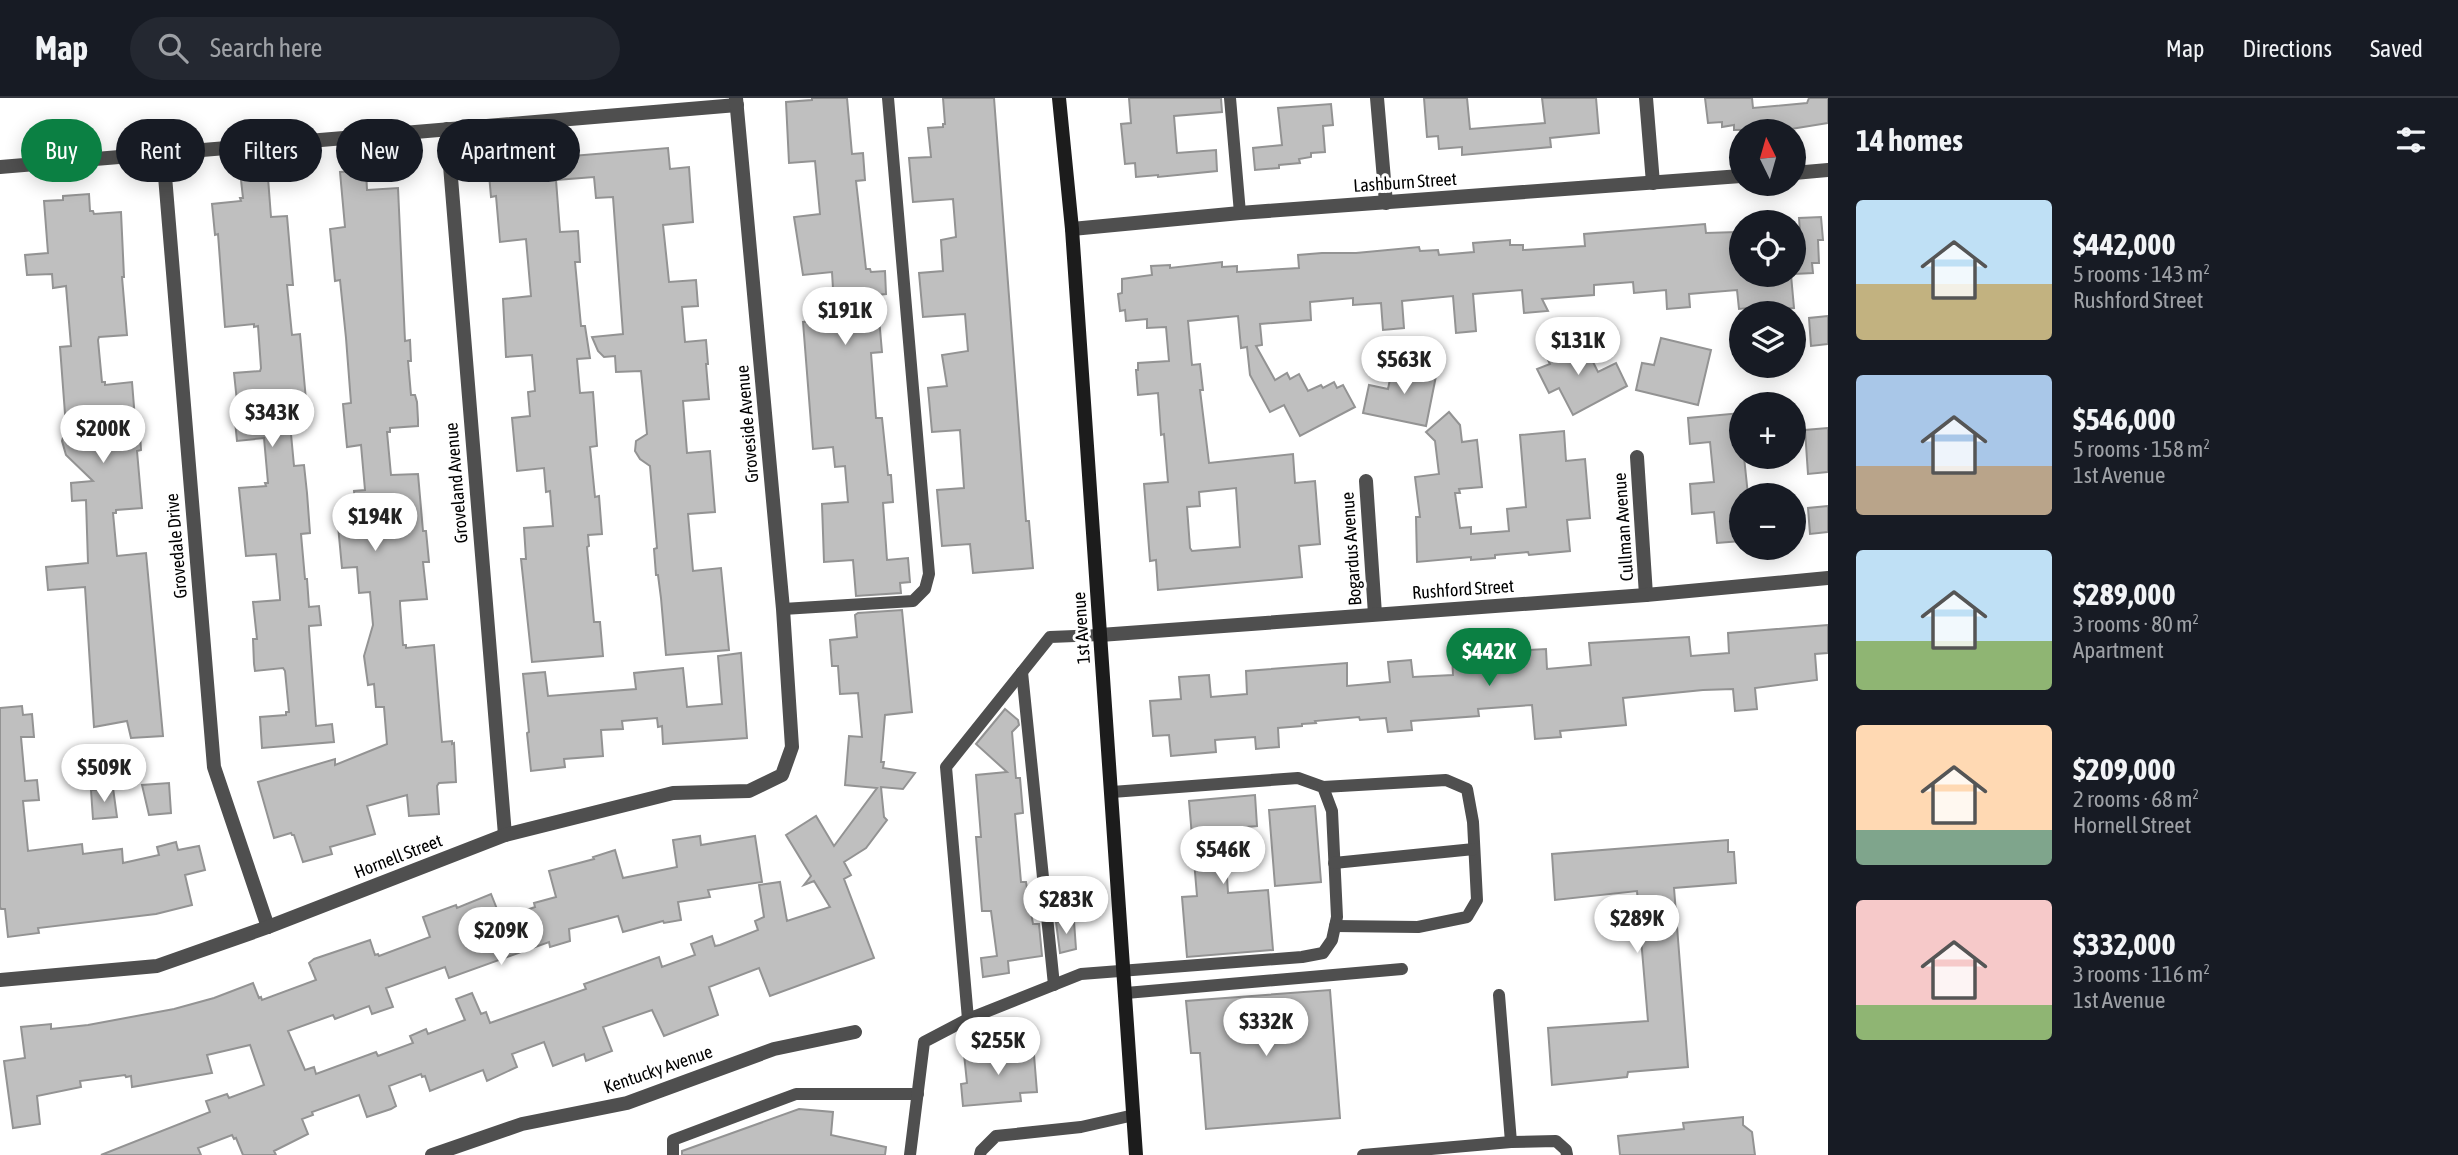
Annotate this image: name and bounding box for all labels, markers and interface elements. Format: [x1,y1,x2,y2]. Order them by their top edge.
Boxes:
search box [130,17,620,80]
text: Map [35,29,88,67]
icon: search [154,29,192,67]
text: Search here [210,33,322,63]
text: Map [2166,35,2204,62]
text: Directions [2242,35,2332,62]
text: Saved [2370,35,2423,62]
chip: Buy [21,119,102,182]
chip: Rent [116,119,205,182]
chip: Filters [219,119,322,182]
chip: New [336,119,423,182]
chip: Apartment [437,119,580,182]
north arrow [1729,119,1806,196]
map controls [1729,119,1806,560]
icon: filters [2392,121,2430,159]
text: 14 homes [1856,123,1963,157]
street label: Lashburn Street [1353,168,1457,196]
button: locate [1729,210,1806,287]
text: $442,000 [2073,227,2176,261]
icon: home [1912,228,1996,312]
text: 5 rooms · 143 m² [2073,261,2210,287]
text: Rushford Street [2073,287,2203,313]
pin: $191K [796,288,894,347]
text: $191K [818,297,872,323]
button: layers [1729,301,1806,378]
pin: $131K [1529,317,1627,377]
text: $131K [1551,327,1605,353]
pin: $563K [1355,336,1453,396]
text: $563K [1377,346,1431,372]
street label: Groveside Avenue [731,364,763,484]
pin: $343K [223,390,321,449]
button: + [1729,392,1806,469]
text: $343K [245,399,299,425]
text: $546,000 [2073,402,2176,436]
icon: home [1912,403,1996,487]
pin: $200K [54,406,152,465]
text: $200K [76,415,130,441]
street label: Groveland Avenue [440,422,472,544]
text: 5 rooms · 158 m² [2073,436,2210,462]
text: 1st Avenue [2073,462,2165,488]
street label: Cullman Avenue [1609,472,1637,582]
button: − [1729,483,1806,560]
street label: Bogardus Avenue [1337,491,1365,607]
street label: Grovedale Drive [161,493,191,599]
pin: $194K [326,494,424,553]
text: $194K [348,503,402,529]
street label: Rushford Street [1411,575,1515,603]
text: $289,000 [2073,577,2176,611]
icon: home [1912,578,1996,662]
street label: 1st Avenue [1068,591,1094,665]
text: 3 rooms · 80 m² [2073,611,2199,637]
pin: $442K [1440,628,1538,688]
text: Apartment [2073,637,2164,663]
text: $442K [1462,638,1516,664]
pin: $509K [55,744,153,804]
text: $209,000 [2073,752,2176,786]
icon: home [1912,753,1996,837]
text: $509K [77,754,131,780]
text: 2 rooms · 68 m² [2073,786,2199,812]
text: Hornell Street [2073,812,2191,838]
pin: $546K [1174,826,1272,886]
street label: Hornell Street [351,830,445,882]
text: $546K [1196,836,1250,862]
pin: $283K [1017,876,1115,936]
text: $283K [1039,886,1093,912]
pin: $289K [1588,896,1686,955]
text: $289K [1610,905,1664,931]
pin: $209K [452,908,550,967]
text: $209K [474,917,528,943]
text: $332,000 [2073,927,2176,961]
icon: home [1912,928,1996,1012]
text: 3 rooms · 116 m² [2073,961,2210,987]
text: 1st Avenue [2073,987,2165,1013]
pin: $332K [1217,998,1315,1058]
text: $332K [1239,1008,1293,1034]
pin: $255K [949,1018,1047,1077]
text: $255K [971,1027,1025,1053]
street label: Kentucky Avenue [601,1041,715,1097]

